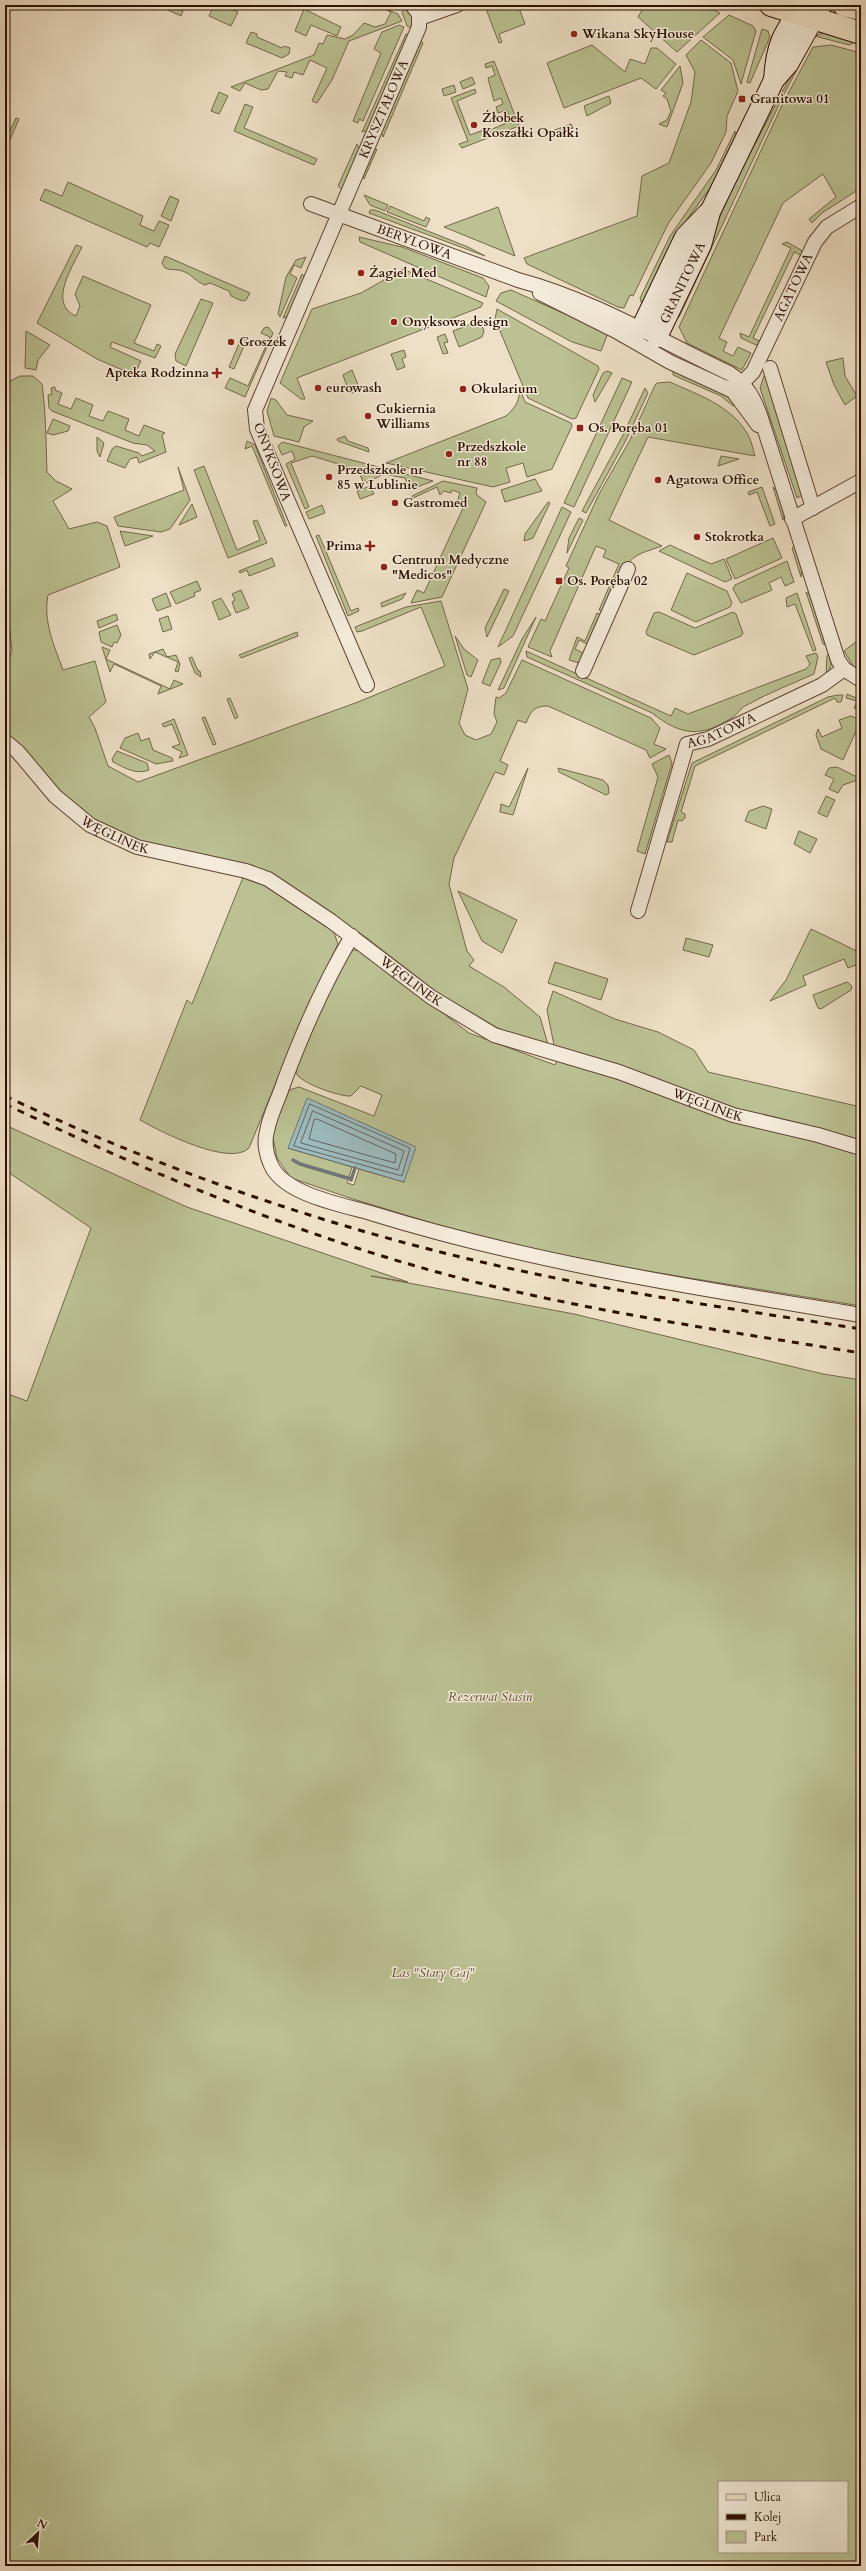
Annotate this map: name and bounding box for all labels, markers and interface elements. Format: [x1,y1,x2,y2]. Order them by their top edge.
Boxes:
place label: Wikana SkyHouse [581,25,694,43]
marker: Wikana SkyHouse [569,29,579,39]
street label: KRYSZTAŁOWA [355,56,413,161]
place label: Granitowa 01 [750,90,830,108]
marker: Granitowa 01 [737,94,747,104]
place label: Żłobek Koszałki Opałki [482,109,579,142]
marker: Żłobek Koszałki Opałki [469,120,479,130]
street label: BERYLOWA [374,220,455,264]
street label: GRANITOWA [656,238,710,327]
street label: AGATOWA [770,250,818,324]
place label: Żagiel Med [369,264,437,282]
marker: Żagiel Med [356,268,366,278]
place label: Onyksowa design [402,313,509,331]
marker: Onyksowa design [389,317,399,327]
place label: Groszek [239,333,288,351]
marker: Groszek [226,337,236,347]
place label: Apteka Rodzinna [105,364,210,382]
marker: Apteka Rodzinna [212,368,222,378]
place label: eurowash [326,379,382,397]
place label: Okularium [471,380,538,398]
marker: eurowash [313,383,323,393]
marker: Okularium [458,384,468,394]
place label: Cukiernia Williams [375,400,437,433]
marker: Cukiernia Williams [363,411,373,421]
place label: Os. Poręba 01 [588,419,668,437]
street label: ONYKSOWA [249,420,296,505]
marker: Os. Poręba 01 [575,423,585,433]
place label: Przedszkole nr 88 [457,438,526,471]
marker: Przedszkole nr 88 [444,449,454,459]
place label: Przedszkole nr 85 w Lublinie [337,461,424,494]
place label: Agatowa Office [666,471,759,489]
marker: Przedszkole nr 85 w Lublinie [324,472,334,482]
marker: Agatowa Office [653,475,663,485]
place label: Gastromed [403,494,468,512]
marker: Gastromed [390,498,400,508]
place label: Stokrotka [705,528,765,546]
marker: Stokrotka [692,532,702,542]
place label: Prima [326,537,363,555]
marker: Prima [365,541,375,551]
place label: Centrum Medyczne "Medicos" [392,551,509,584]
marker: Centrum Medyczne "Medicos" [379,562,389,572]
place label: Os. Poręba 02 [567,572,648,590]
marker: Os. Poręba 02 [554,576,564,586]
street label: AGATOWA [685,708,760,753]
street label: WĘGLINEK [76,811,151,858]
street label: WĘGLINEK [375,952,446,1011]
street label: WĘGLINEK [669,1084,745,1126]
park label: Rezerwat Stasin [448,1688,533,1706]
park label: Las "Stary Gaj" [391,1964,475,1982]
legend [718,2481,848,2553]
text: Ulica [754,2489,782,2505]
text: Kolej [754,2509,781,2525]
north arrow [18,2513,58,2553]
text: N [35,2516,50,2533]
text: Park [754,2529,778,2545]

